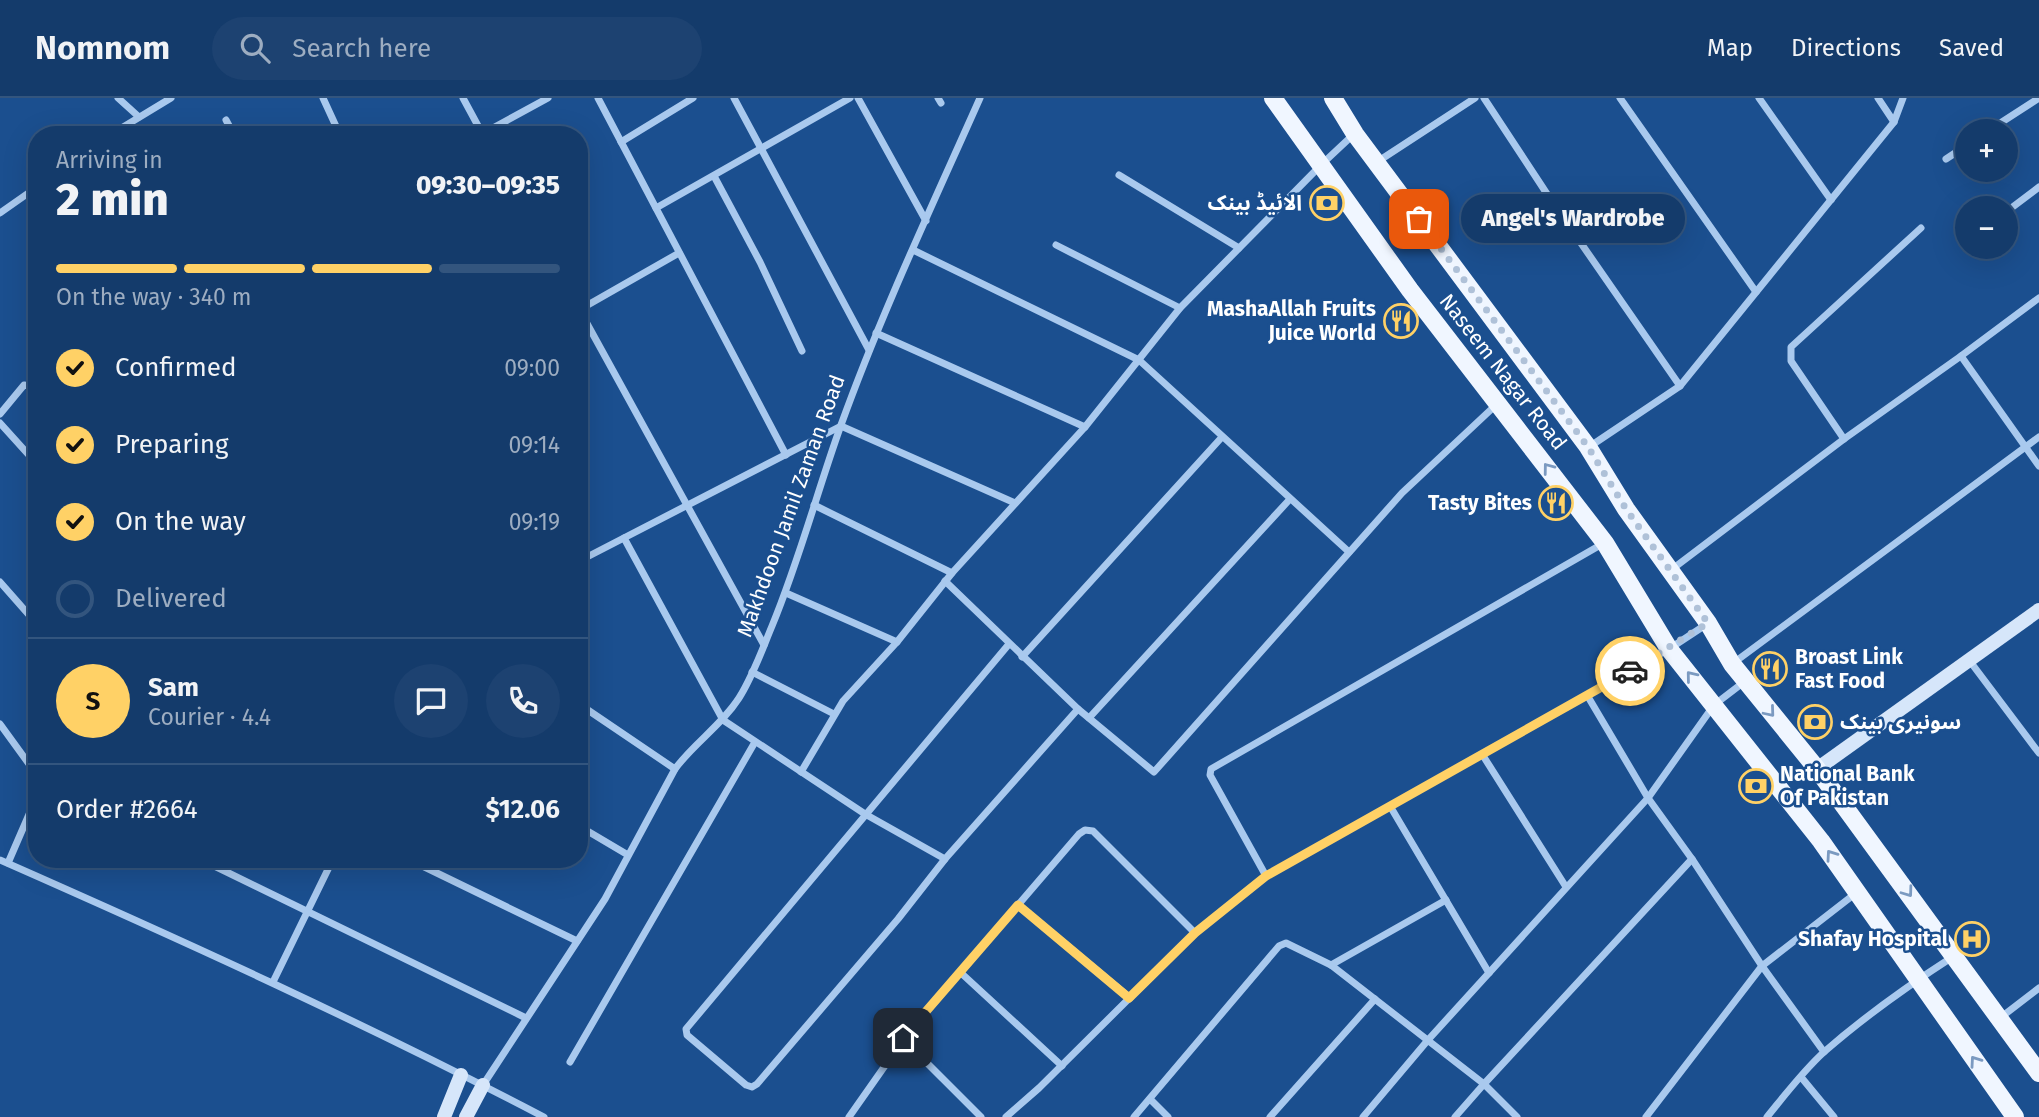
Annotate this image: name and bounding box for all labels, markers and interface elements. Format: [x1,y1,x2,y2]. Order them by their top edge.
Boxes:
search box [212,17,702,80]
text: Nomnom [35,28,170,68]
icon: search [236,29,274,67]
text: Search here [292,33,431,64]
text: Map [1707,34,1753,62]
text: Directions [1791,34,1901,62]
text: Saved [1939,34,2004,62]
map controls [1955,119,2018,259]
button: + [1955,119,2018,182]
text: Arriving in [56,146,163,174]
text: 09:30–09:35 [416,170,560,201]
text: 2 min [56,172,169,227]
bank icon: الائیڈ بینک [1308,184,1346,222]
pin [1389,189,1449,249]
place label: الائیڈ بینک [1207,190,1302,216]
callout: Angel's Wardrobe [1461,194,1685,244]
button: − [1955,196,2018,259]
icon: bag [1400,200,1438,238]
text: Angel's Wardrobe [1481,204,1665,232]
text: On the way · 340 m [56,283,252,311]
street label: Naseem Nagar Road [1434,289,1572,455]
place label: MashaAllah Fruits Juice World [1207,296,1376,346]
restaurant icon: MashaAllah Fruits Juice World [1382,302,1420,340]
icon: check [56,349,94,387]
text: Confirmed [115,352,236,383]
text: 09:00 [504,354,560,382]
street label: Makhdoon Jamil Zaman Road [731,371,851,641]
icon: check [56,426,94,464]
text: Preparing [115,429,228,460]
text: 09:14 [509,431,560,459]
one-way arrow [1544,463,1557,476]
restaurant icon: Tasty Bites [1537,484,1575,522]
place label: Tasty Bites [1428,490,1532,516]
icon: check [56,503,94,541]
text: On the way [115,506,246,537]
text: 09:19 [509,508,560,536]
text: Delivered [115,583,227,614]
courier [1595,636,1665,706]
place label: Broast Link Fast Food [1795,644,1903,694]
restaurant icon: Broast Link Fast Food [1751,650,1789,688]
icon: car [1611,652,1649,690]
button: chat [394,664,468,738]
button: phone [486,664,560,738]
one-way arrow [1686,671,1699,683]
text: Sam [148,672,199,703]
text: S [86,686,100,717]
text: Courier · 4.4 [148,703,271,731]
bank icon: سونیری بینک [1796,703,1834,741]
one-way arrow [1761,704,1774,716]
place label: سونیری بینک [1840,709,1961,735]
place label: National Bank Of Pakistan [1780,761,1915,811]
bank icon: National Bank Of Pakistan [1737,767,1775,805]
text: Order #2664 [56,794,198,825]
text: $12.06 [485,794,560,825]
one-way arrow [1827,850,1839,863]
one-way arrow [1900,884,1912,897]
hospital icon: Shafay Hospital [1953,920,1991,958]
place label: Shafay Hospital [1798,926,1949,952]
pin [873,1008,933,1068]
icon: home [884,1019,922,1057]
one-way arrow [1971,1056,1983,1069]

